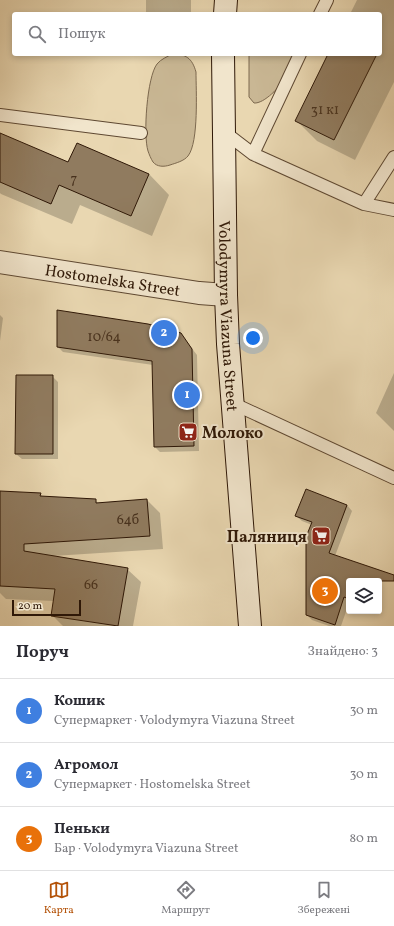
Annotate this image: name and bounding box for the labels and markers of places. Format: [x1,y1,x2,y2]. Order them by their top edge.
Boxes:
pin: 2 [151,318,177,348]
pin: 1 [174,380,200,410]
supermarket icon: Молоко [177,421,199,443]
place label: Молоко [202,423,263,445]
supermarket icon: Паляниця [310,525,332,547]
place label: Паляниця [227,527,307,549]
pin: 3 [312,576,338,606]

